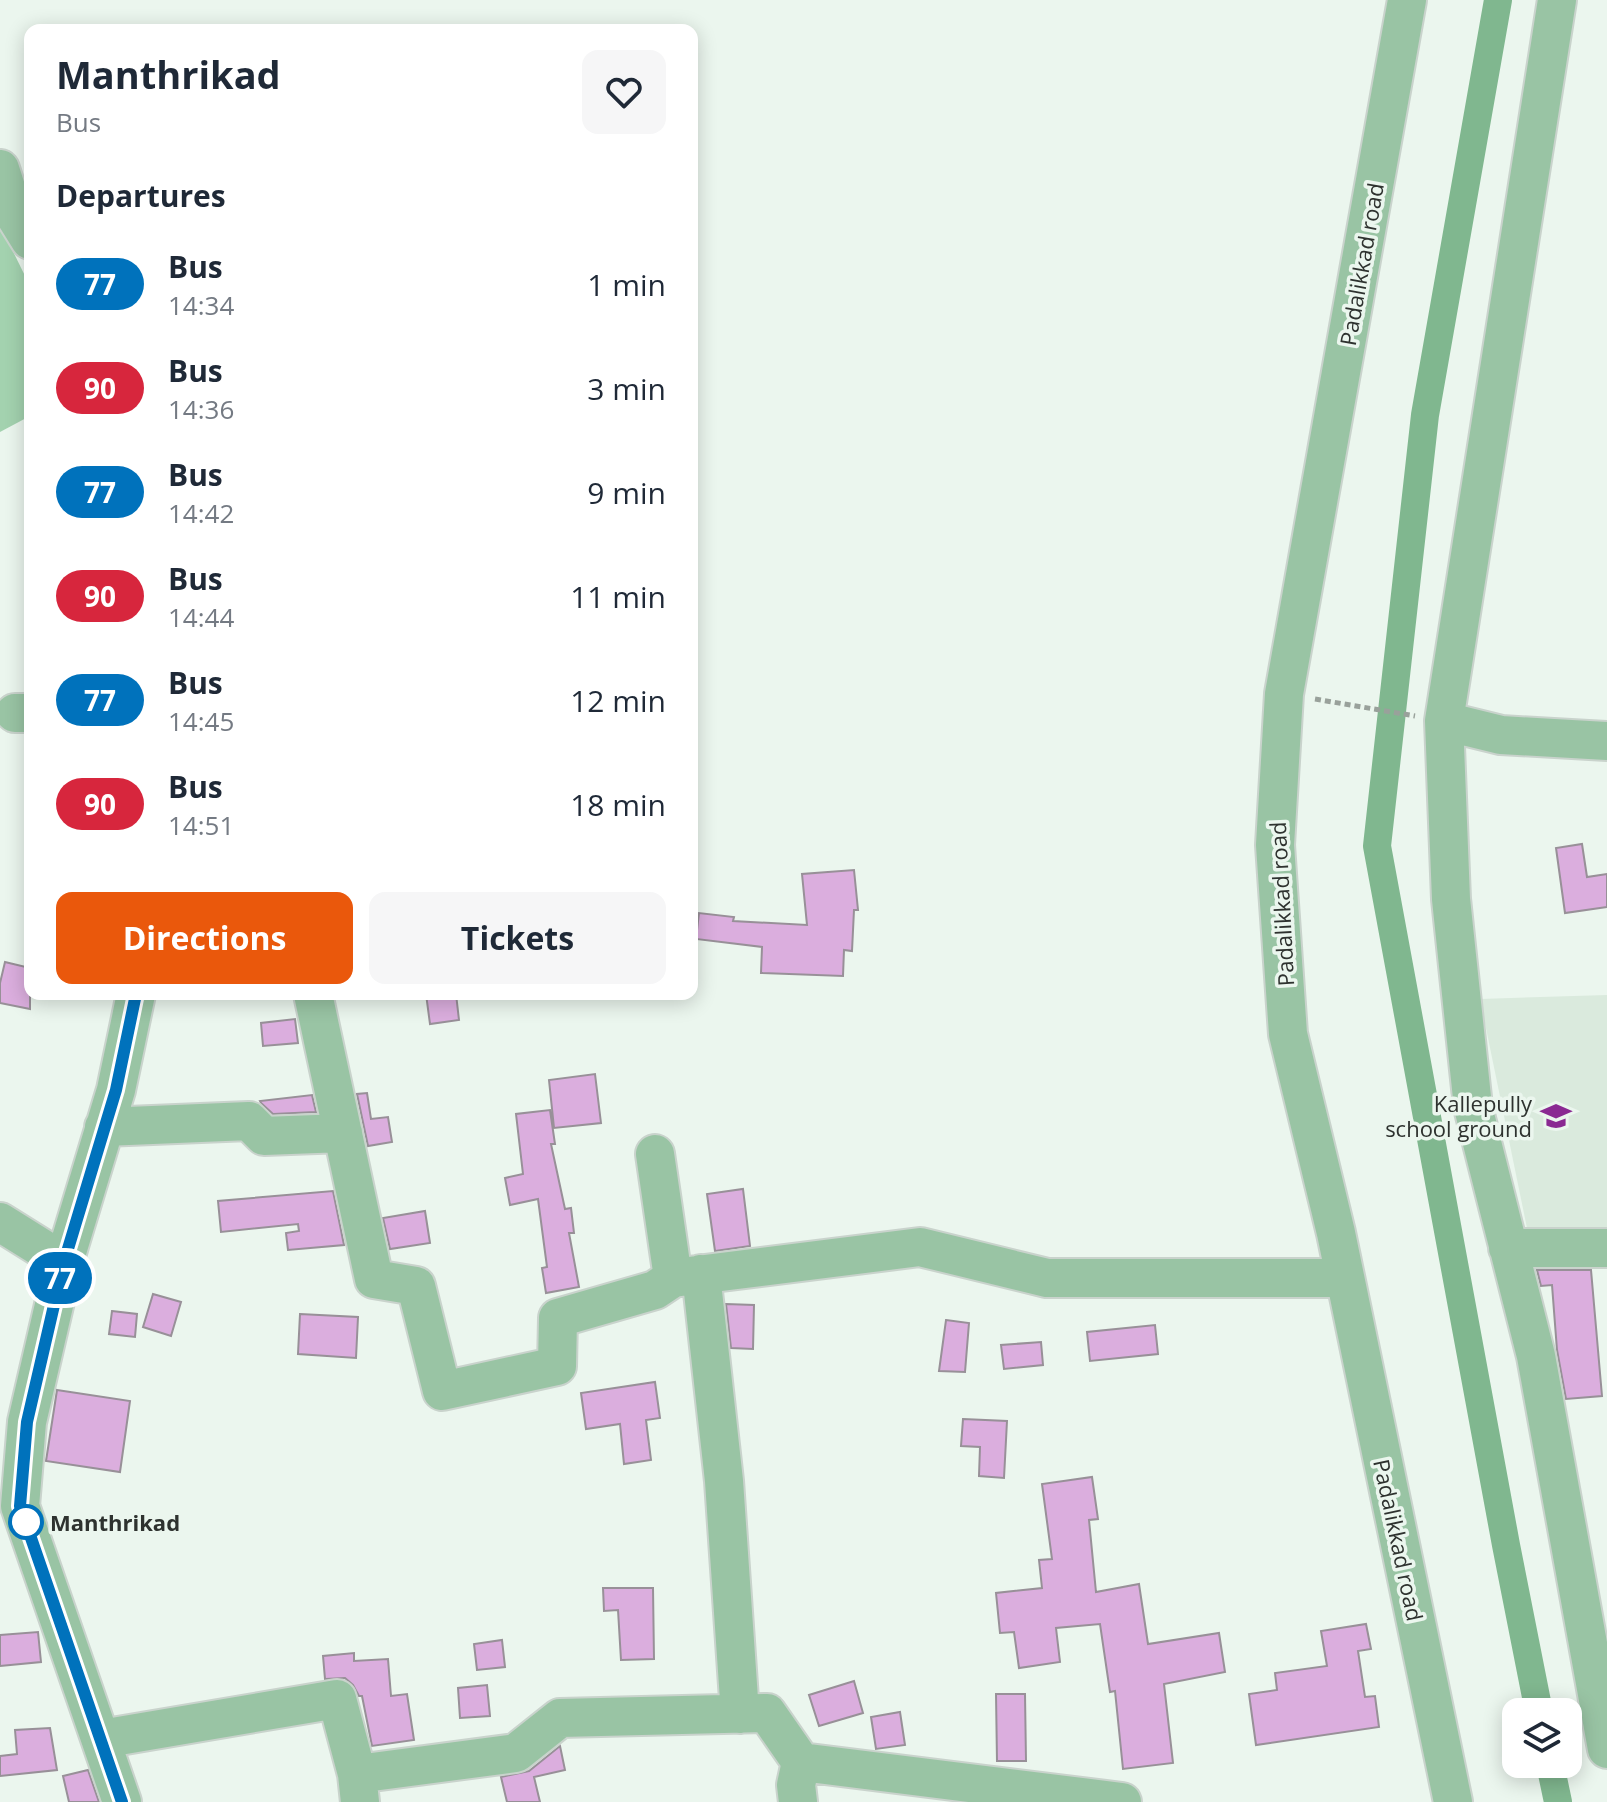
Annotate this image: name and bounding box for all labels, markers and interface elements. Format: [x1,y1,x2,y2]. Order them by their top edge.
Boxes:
text: Manthrikad [56,48,281,100]
button: heart [582,50,666,134]
text: Bus [56,104,101,140]
text: Departures [56,175,226,216]
street label: Padalikkad road [1332,180,1390,348]
text: Bus [168,246,223,287]
text: 1 min [587,264,666,305]
text: 77 [84,265,116,303]
text: 14:34 [168,287,234,323]
text: Bus [168,350,223,391]
text: 3 min [587,368,666,409]
text: 90 [84,369,116,407]
text: 14:36 [168,391,234,427]
text: Bus [168,454,223,495]
text: 9 min [587,472,666,513]
text: 77 [84,473,116,511]
text: 14:42 [168,495,234,531]
text: Bus [168,558,223,599]
text: 11 min [570,576,666,617]
text: 90 [84,577,116,615]
text: 14:44 [168,599,234,635]
text: Bus [168,662,223,703]
text: 12 min [570,680,666,721]
text: 77 [84,681,116,719]
text: 14:45 [168,703,234,739]
text: Bus [168,766,223,807]
text: 18 min [570,784,666,825]
text: 90 [84,785,116,823]
text: 14:51 [168,807,234,843]
street label: Padalikkad road [1262,821,1300,987]
button: Directions [56,892,353,984]
button: Tickets [369,892,666,984]
place label: Kallepully school ground [1385,1088,1533,1143]
school or university icon: Kallepully school ground [1539,1099,1573,1133]
line badge: 77 [24,1252,96,1304]
text: 77 [44,1259,76,1297]
street label: Padalikkad road [1367,1456,1431,1624]
marker: Manthrikad [9,1505,43,1539]
place label: Manthrikad [50,1507,180,1537]
map controls [1502,1698,1582,1778]
button: layers [1502,1698,1582,1778]

